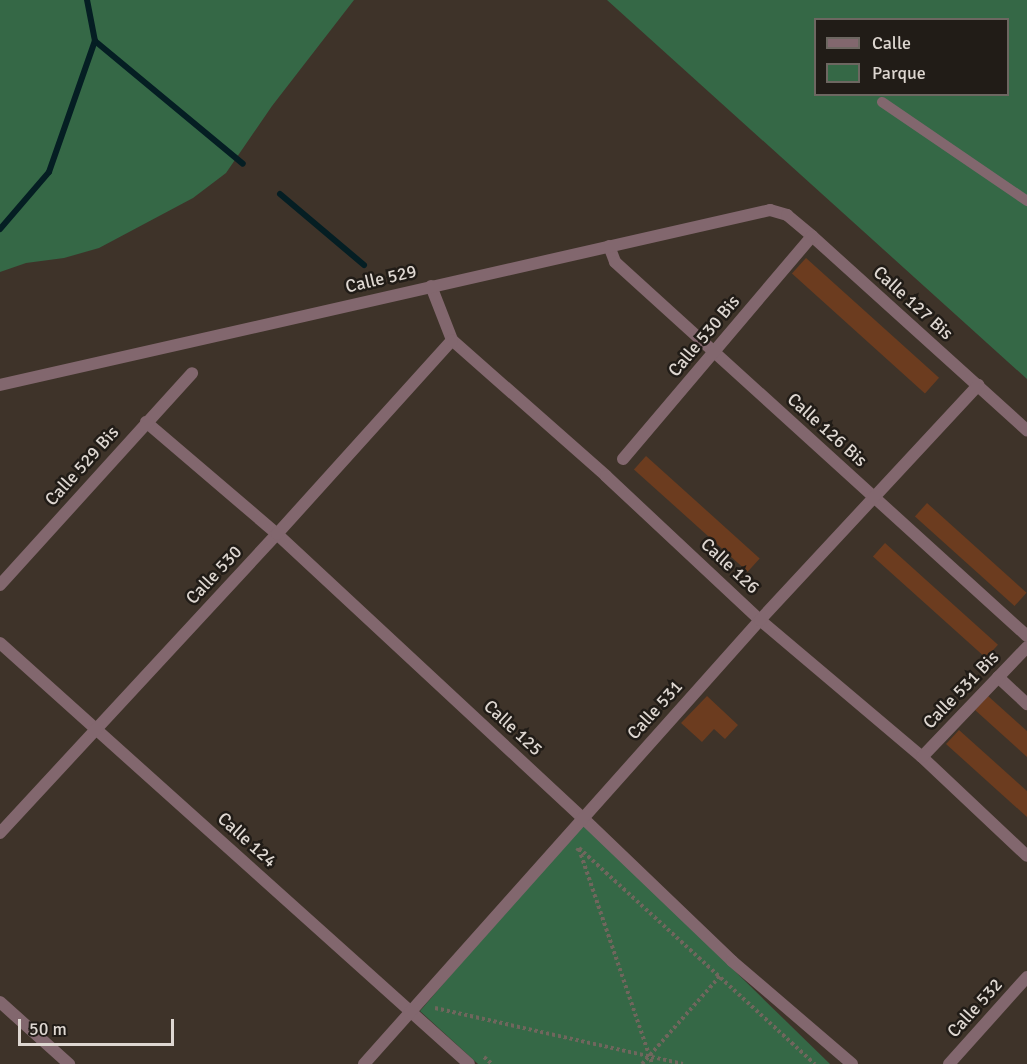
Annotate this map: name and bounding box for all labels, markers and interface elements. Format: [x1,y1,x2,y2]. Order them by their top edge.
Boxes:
legend [814,18,1009,96]
text: Calle [872,32,911,54]
text: Parque [872,62,926,84]
street label: Calle 529 [343,260,419,298]
street label: Calle 127 Bis [869,262,957,344]
street label: Calle 530 Bis [664,291,744,381]
street label: Calle 126 Bis [783,389,871,471]
street label: Calle 529 Bis [41,422,123,510]
street label: Calle 126 [696,533,764,599]
street label: Calle 530 [181,541,247,609]
street label: Calle 531 Bis [919,647,1003,733]
street label: Calle 531 [623,676,687,744]
street label: Calle 125 [479,695,547,761]
street label: Calle 124 [213,808,281,872]
street label: Calle 532 [943,974,1007,1042]
scale bar [21,1007,177,1045]
text: 50 m [29,1018,67,1040]

